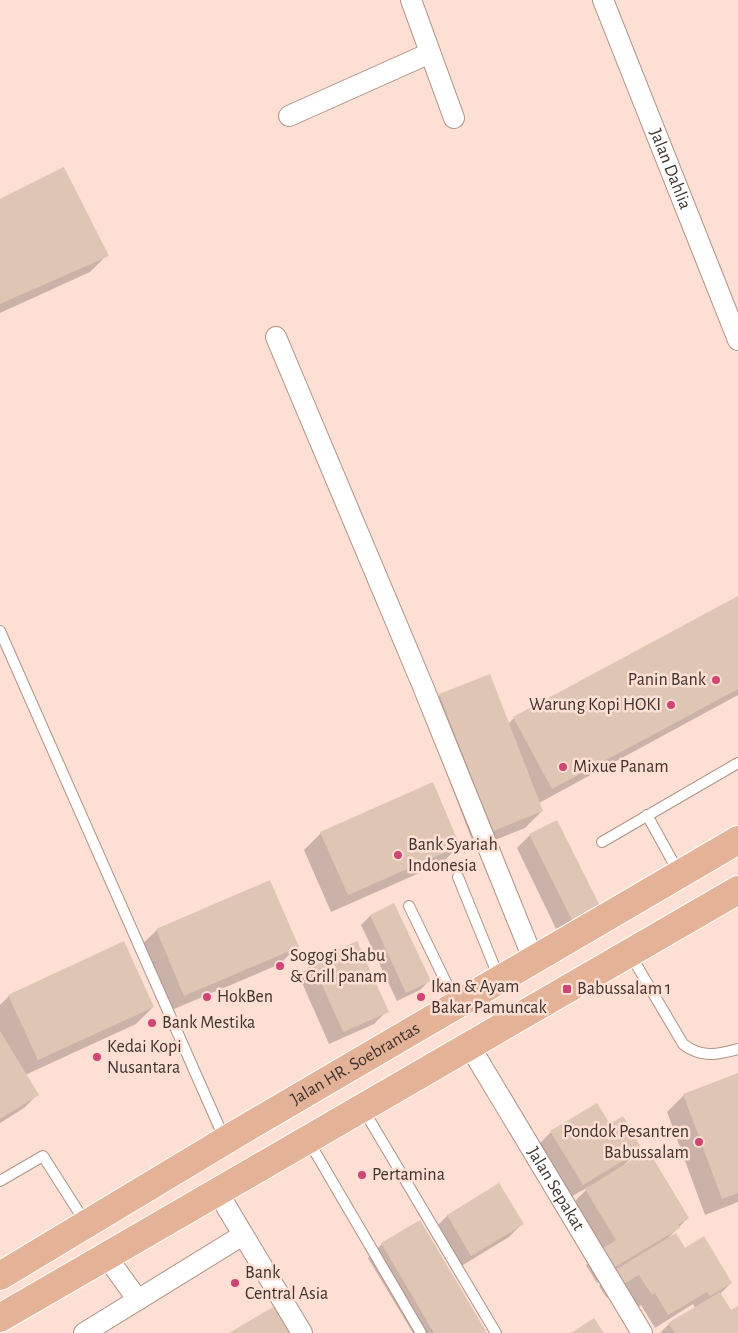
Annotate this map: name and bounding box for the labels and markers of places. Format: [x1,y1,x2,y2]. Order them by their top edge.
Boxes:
place label: Panin Bank [628,671,707,689]
marker: Panin Bank [710,674,722,686]
place label: Warung Kopi HOKI [529,696,661,714]
marker: Warung Kopi HOKI [665,699,677,711]
place label: Mixue Panam [573,758,669,776]
marker: Mixue Panam [557,761,569,773]
place label: Bank Syariah Indonesia [408,836,498,875]
marker: Bank Syariah Indonesia [392,849,404,861]
place label: Sogogi Shabu & Grill panam [290,947,387,986]
marker: Sogogi Shabu & Grill panam [274,960,286,972]
place label: Ikan & Ayam Bakar Pamuncak [431,978,548,1017]
place label: Babussalam 1 [577,980,671,998]
marker: Babussalam 1 [561,983,573,995]
place label: HokBen [217,988,273,1006]
marker: HokBen [201,991,213,1003]
marker: Ikan & Ayam Bakar Pamuncak [415,991,427,1003]
place label: Bank Mestika [162,1014,255,1032]
marker: Bank Mestika [146,1017,158,1029]
place label: Kedai Kopi Nusantara [107,1038,181,1077]
marker: Kedai Kopi Nusantara [91,1051,103,1063]
place label: Pondok Pesantren Babussalam [563,1123,689,1162]
marker: Pondok Pesantren Babussalam [693,1136,705,1148]
place label: Pertamina [372,1166,445,1184]
marker: Pertamina [356,1169,368,1181]
place label: Bank Central Asia [245,1264,328,1303]
marker: Bank Central Asia [229,1277,241,1289]

